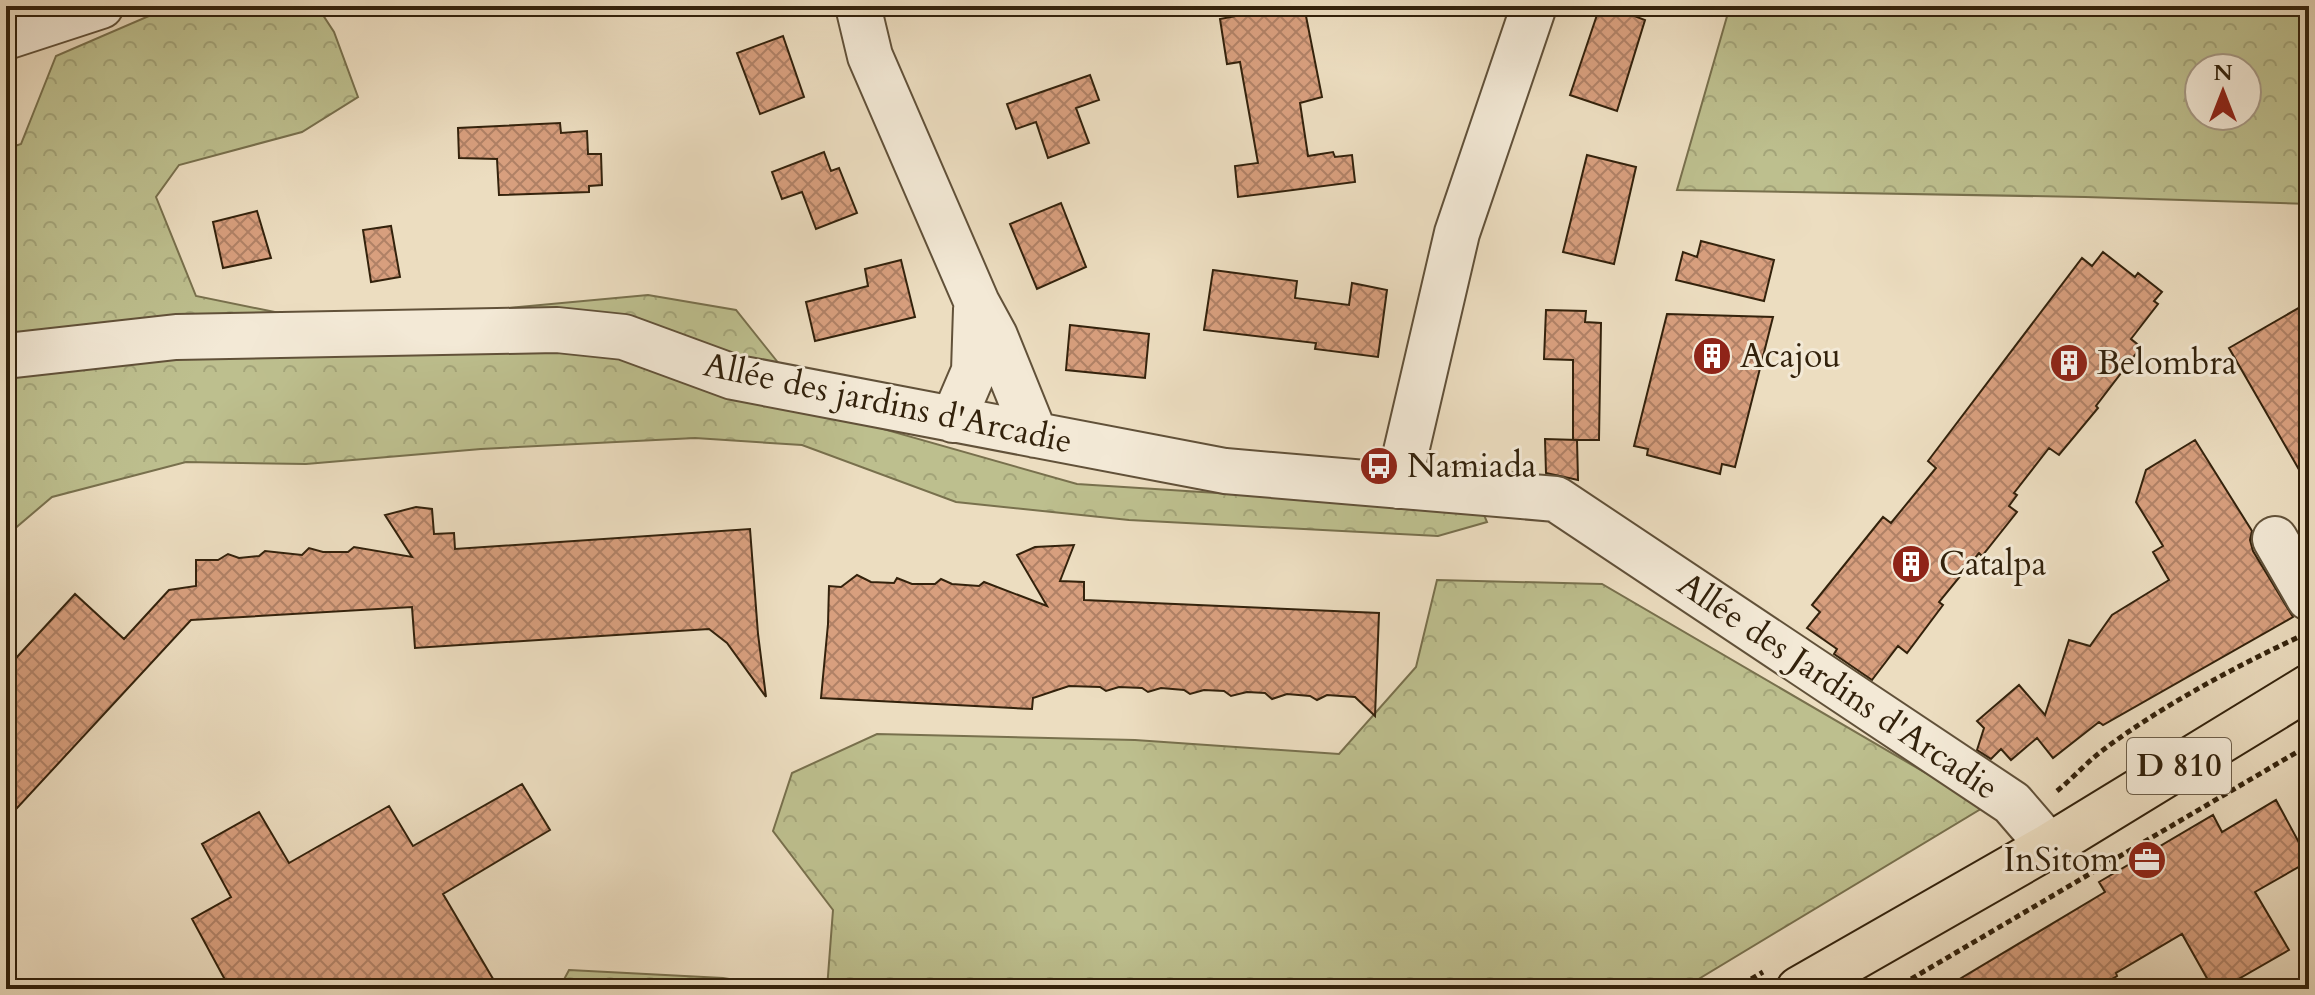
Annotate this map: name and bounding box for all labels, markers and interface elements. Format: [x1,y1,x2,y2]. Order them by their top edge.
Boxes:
north arrow [2183,52,2263,132]
text: N [2213,58,2233,88]
place label: Acajou [1740,333,1841,379]
building icon: Acajou [1691,335,1733,377]
place label: Belombra [2097,340,2237,386]
street label: Allée des jardins d'Arcadie [700,341,1076,465]
building icon: Belombra [2048,342,2090,384]
place label: Namiada [1407,443,1537,489]
bus stop icon: Namiada [1358,445,1400,487]
place label: Catalpa [1939,541,2047,587]
building icon: Catalpa [1890,543,1932,585]
street label: Allée des Jardins d'Arcadie [1669,561,2007,811]
road number: D 810 [2127,738,2231,794]
place label: InSitom [2004,837,2119,883]
office icon: InSitom [2126,839,2168,881]

